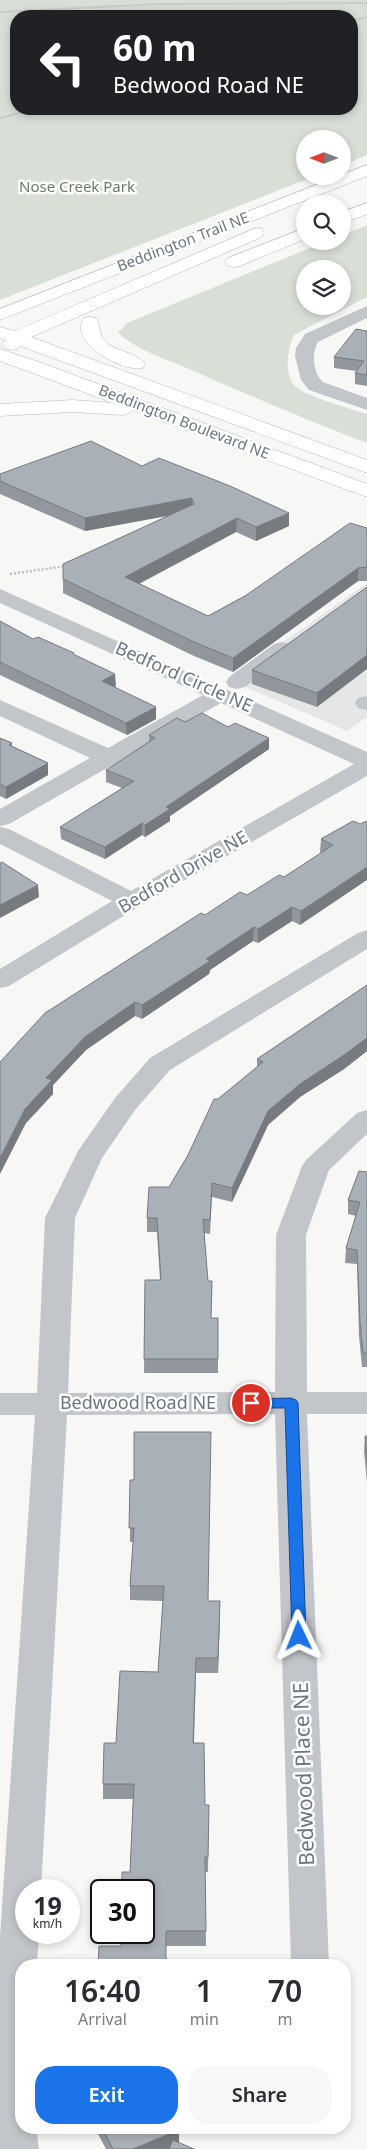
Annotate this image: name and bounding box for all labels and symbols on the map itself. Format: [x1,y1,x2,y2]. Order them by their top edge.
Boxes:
north arrow [296,130,351,185]
park label: Nose Creek Park [19,176,135,196]
street label: Beddington Trail NE [114,207,252,275]
street label: Beddington Boulevard NE [96,379,273,463]
street label: Bedford Circle NE [112,635,257,717]
street label: Bedford Drive NE [113,824,252,918]
pin [230,1382,272,1424]
street label: Bedwood Road NE [60,1390,216,1414]
position arrow [272,1609,324,1661]
street label: Bedwood Place NE [286,1682,320,1866]
speed limit sign: 30 [90,1879,155,1944]

